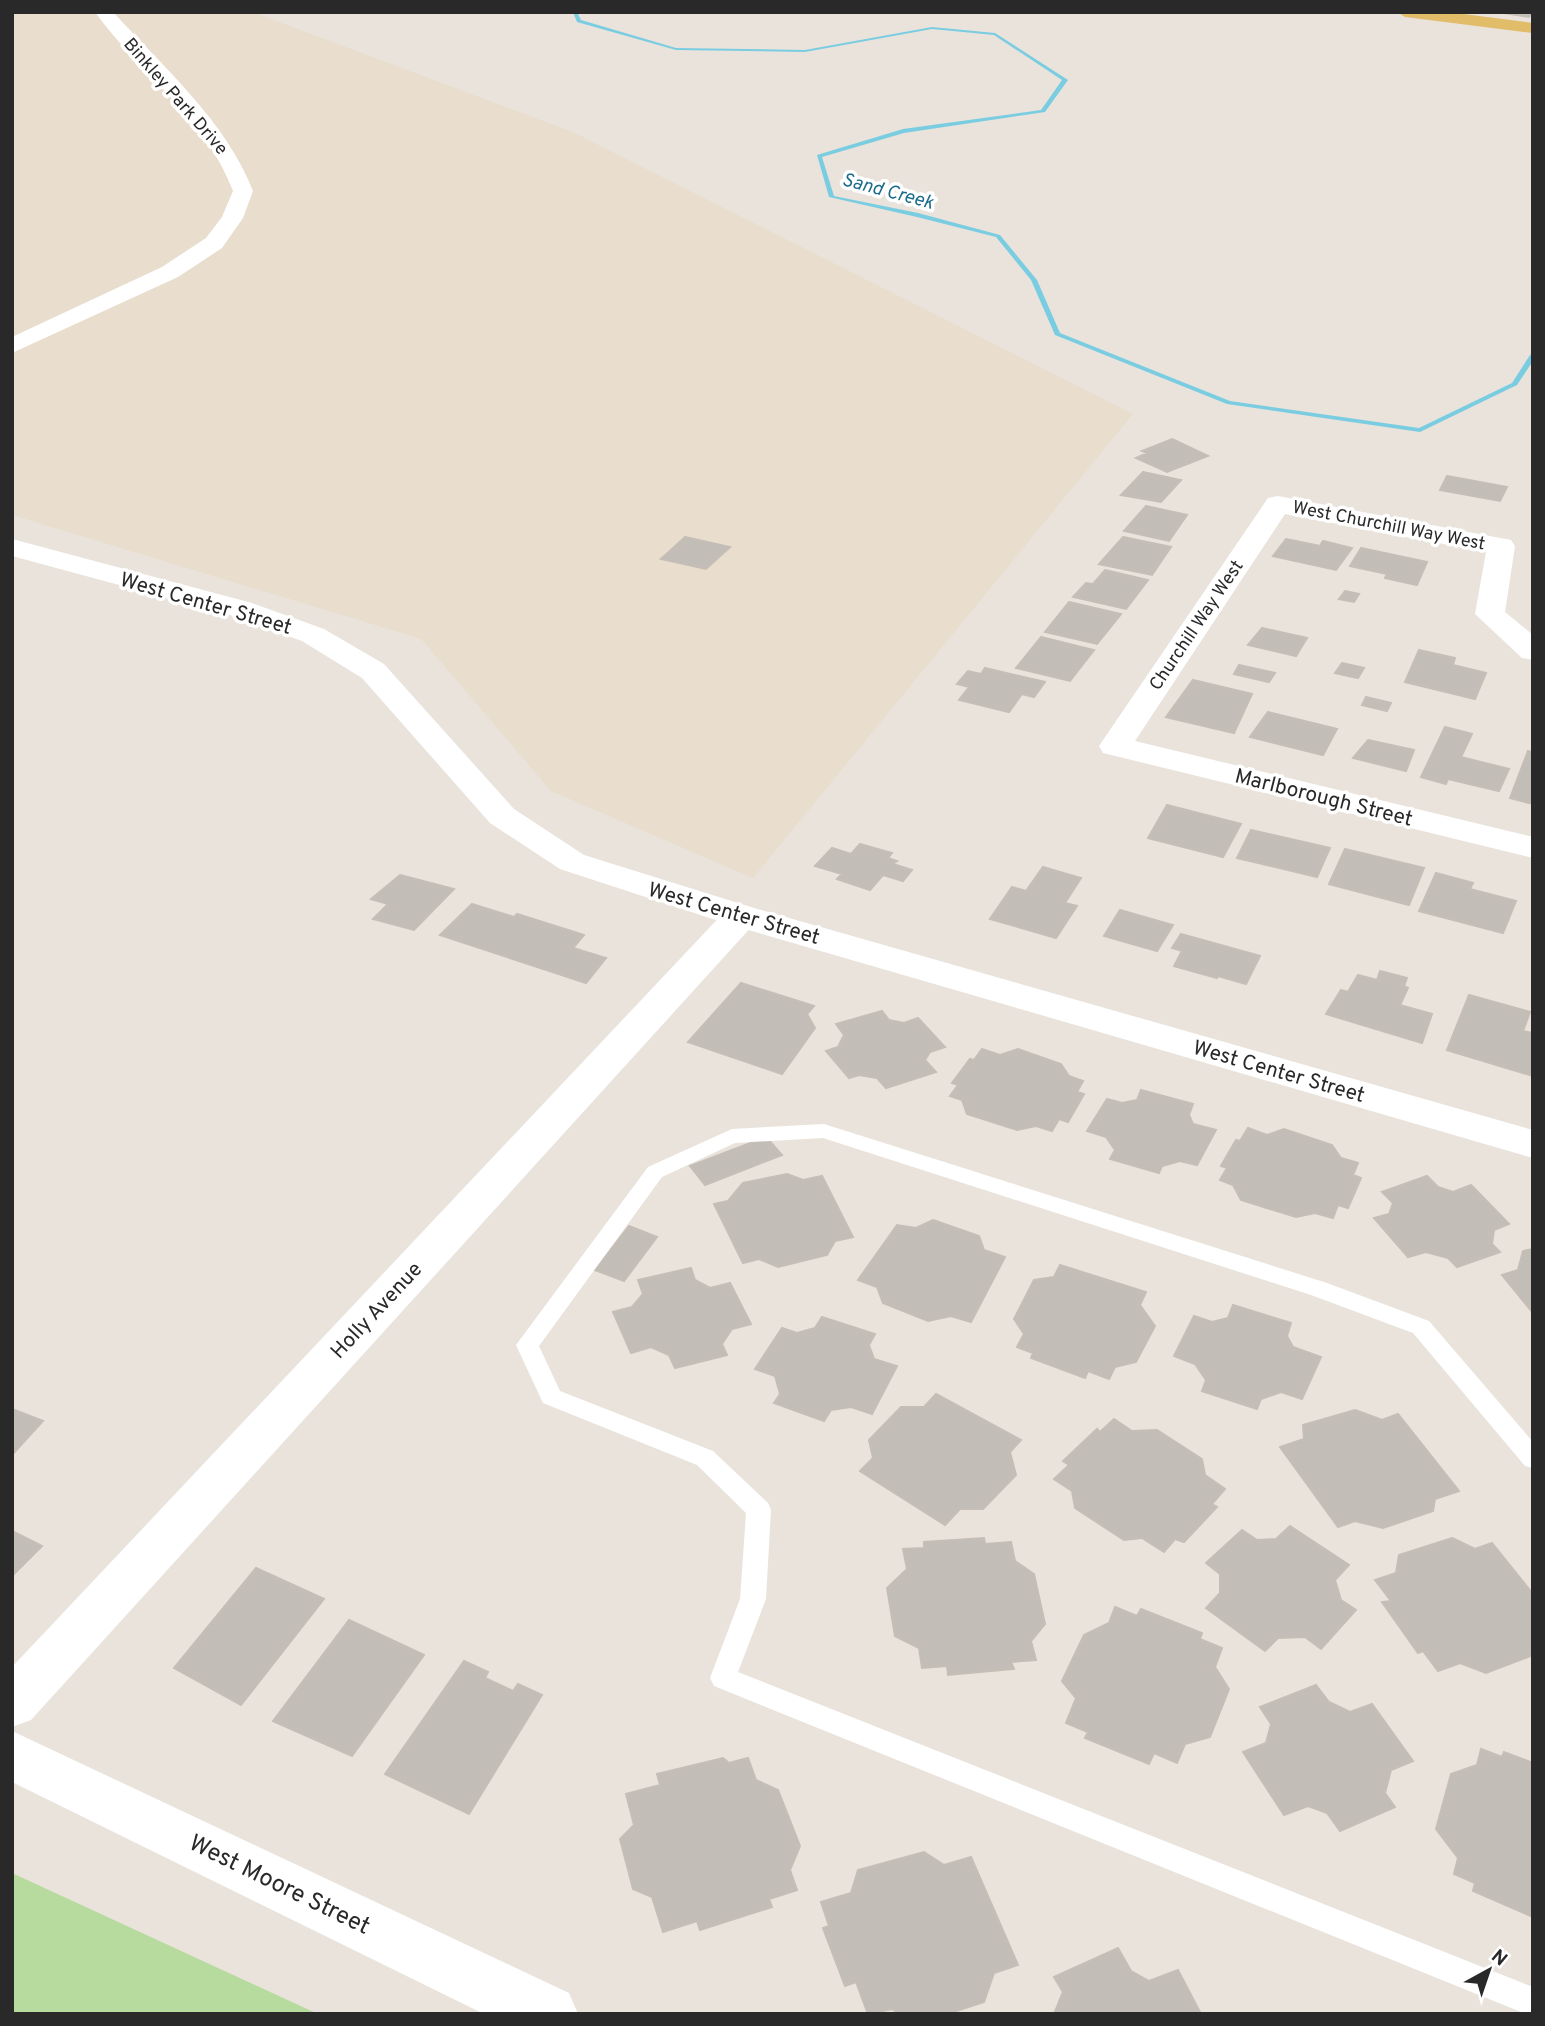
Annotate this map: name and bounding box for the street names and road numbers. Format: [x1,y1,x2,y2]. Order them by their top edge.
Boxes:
street label: Binkley Park Drive [118,34,232,160]
street label: West Churchill Way West [1290,496,1487,556]
street label: Churchill Way West [1145,556,1249,695]
street label: West Center Street [116,567,295,642]
street label: Marlborough Street [1232,763,1415,834]
street label: West Center Street [644,877,823,952]
street label: West Center Street [1189,1035,1368,1110]
street label: Holly Avenue [325,1257,429,1365]
street label: West Moore Street [184,1829,375,1943]

